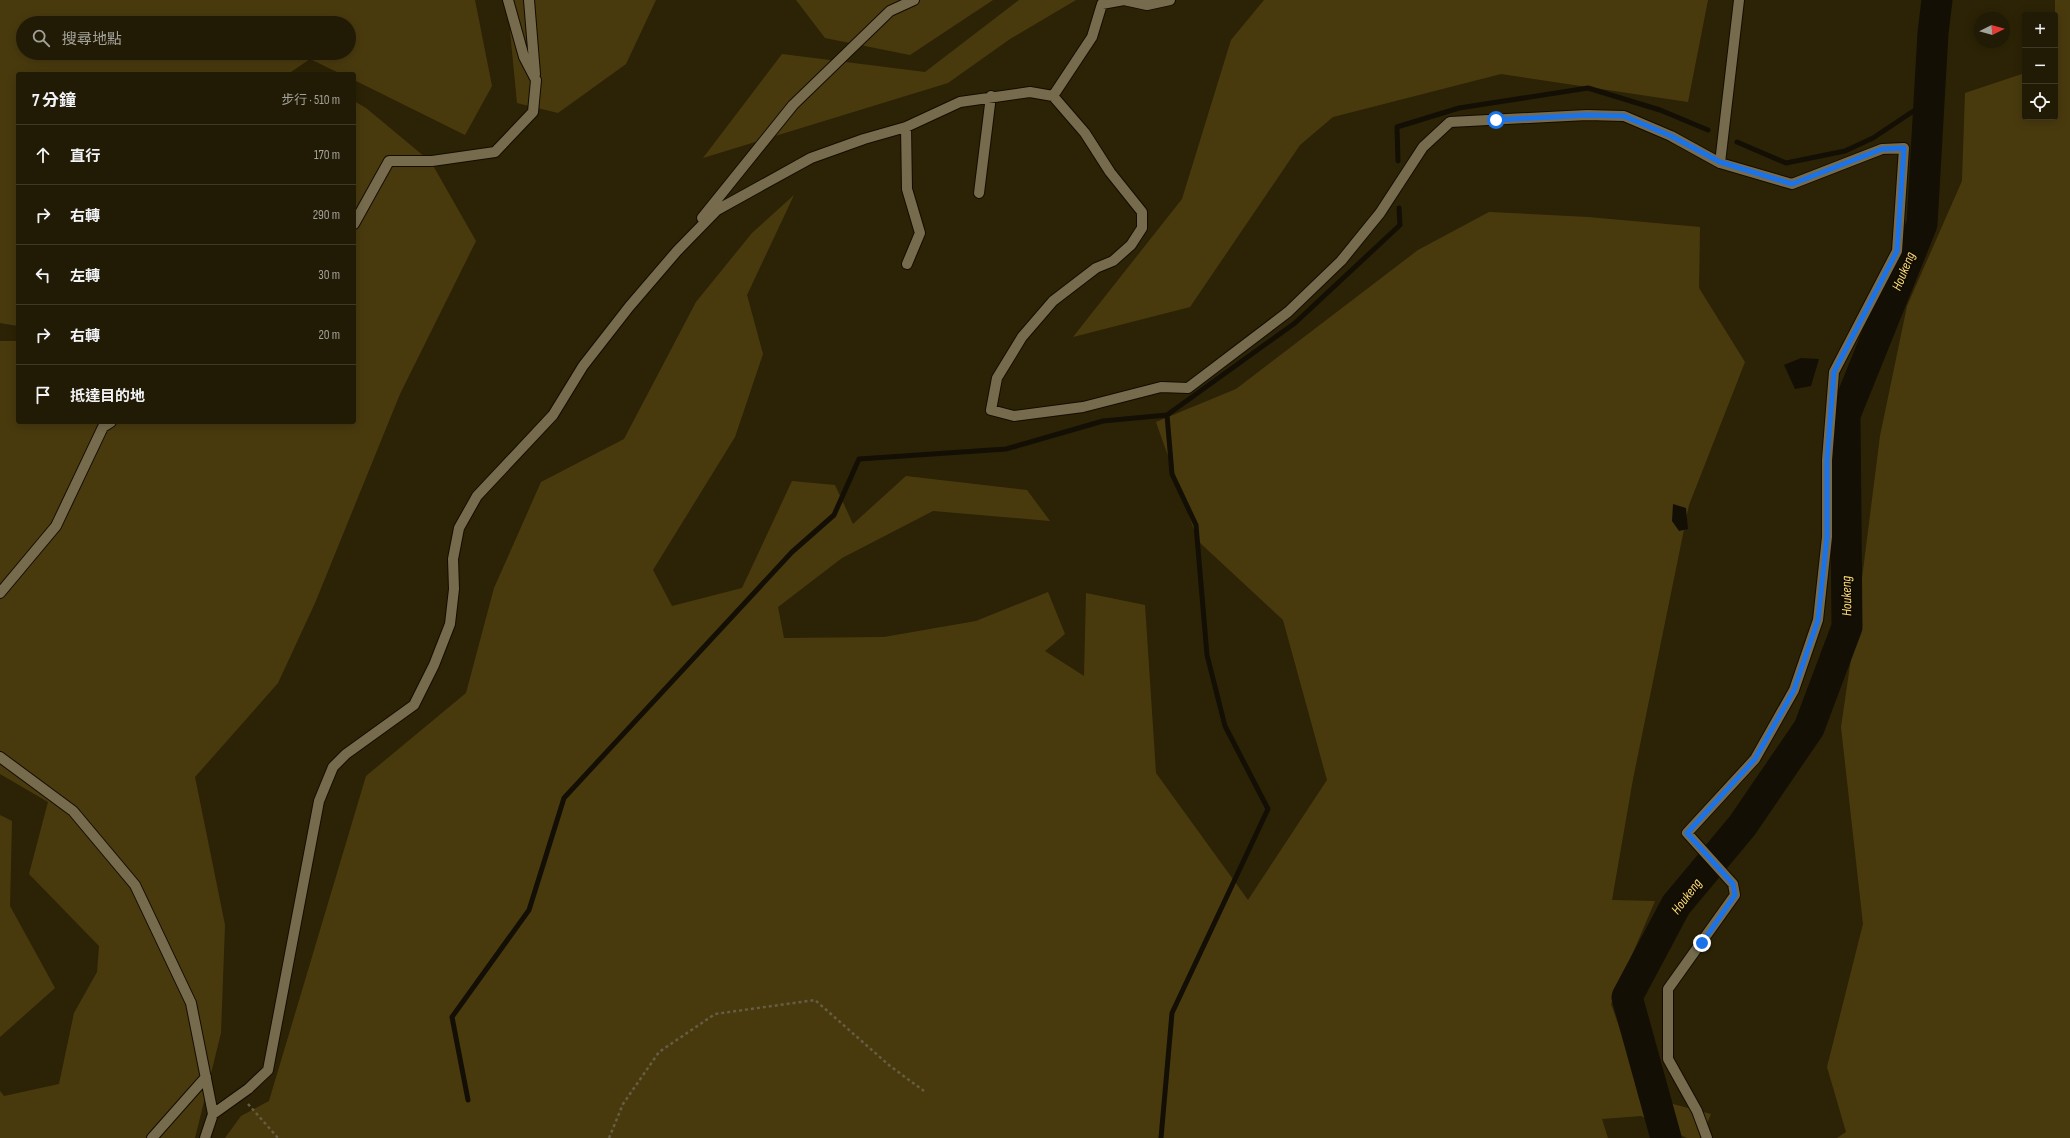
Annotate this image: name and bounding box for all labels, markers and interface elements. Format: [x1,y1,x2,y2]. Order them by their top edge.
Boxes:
north arrow [1974,12,2010,48]
map controls [2022,12,2058,120]
button: + [2022,12,2058,48]
search box [16,16,356,60]
icon: search [30,27,52,49]
text: 搜尋地點 [62,30,122,49]
button: − [2022,48,2058,84]
button: locate [2022,84,2058,120]
text: 7 分鐘 [32,91,76,111]
text: 步行 · 510 m [281,92,340,108]
route start [1487,111,1505,129]
icon: ahead [32,144,54,166]
text: 直行 [70,147,100,166]
text: 170 m [314,147,340,163]
icon: right [32,204,54,226]
text: 右轉 [70,207,100,226]
text: 290 m [313,207,340,223]
water label: Houkeng [1888,249,1919,293]
icon: left [32,264,54,286]
text: 左轉 [70,267,100,286]
text: 30 m [318,267,340,283]
icon: right [32,324,54,346]
text: 右轉 [70,327,100,346]
text: 20 m [318,327,340,343]
icon: arrive [32,384,54,406]
text: 抵達目的地 [70,387,145,406]
water label: Houkeng [1838,575,1855,616]
water label: Houkeng [1667,875,1706,918]
route end [1693,934,1711,952]

